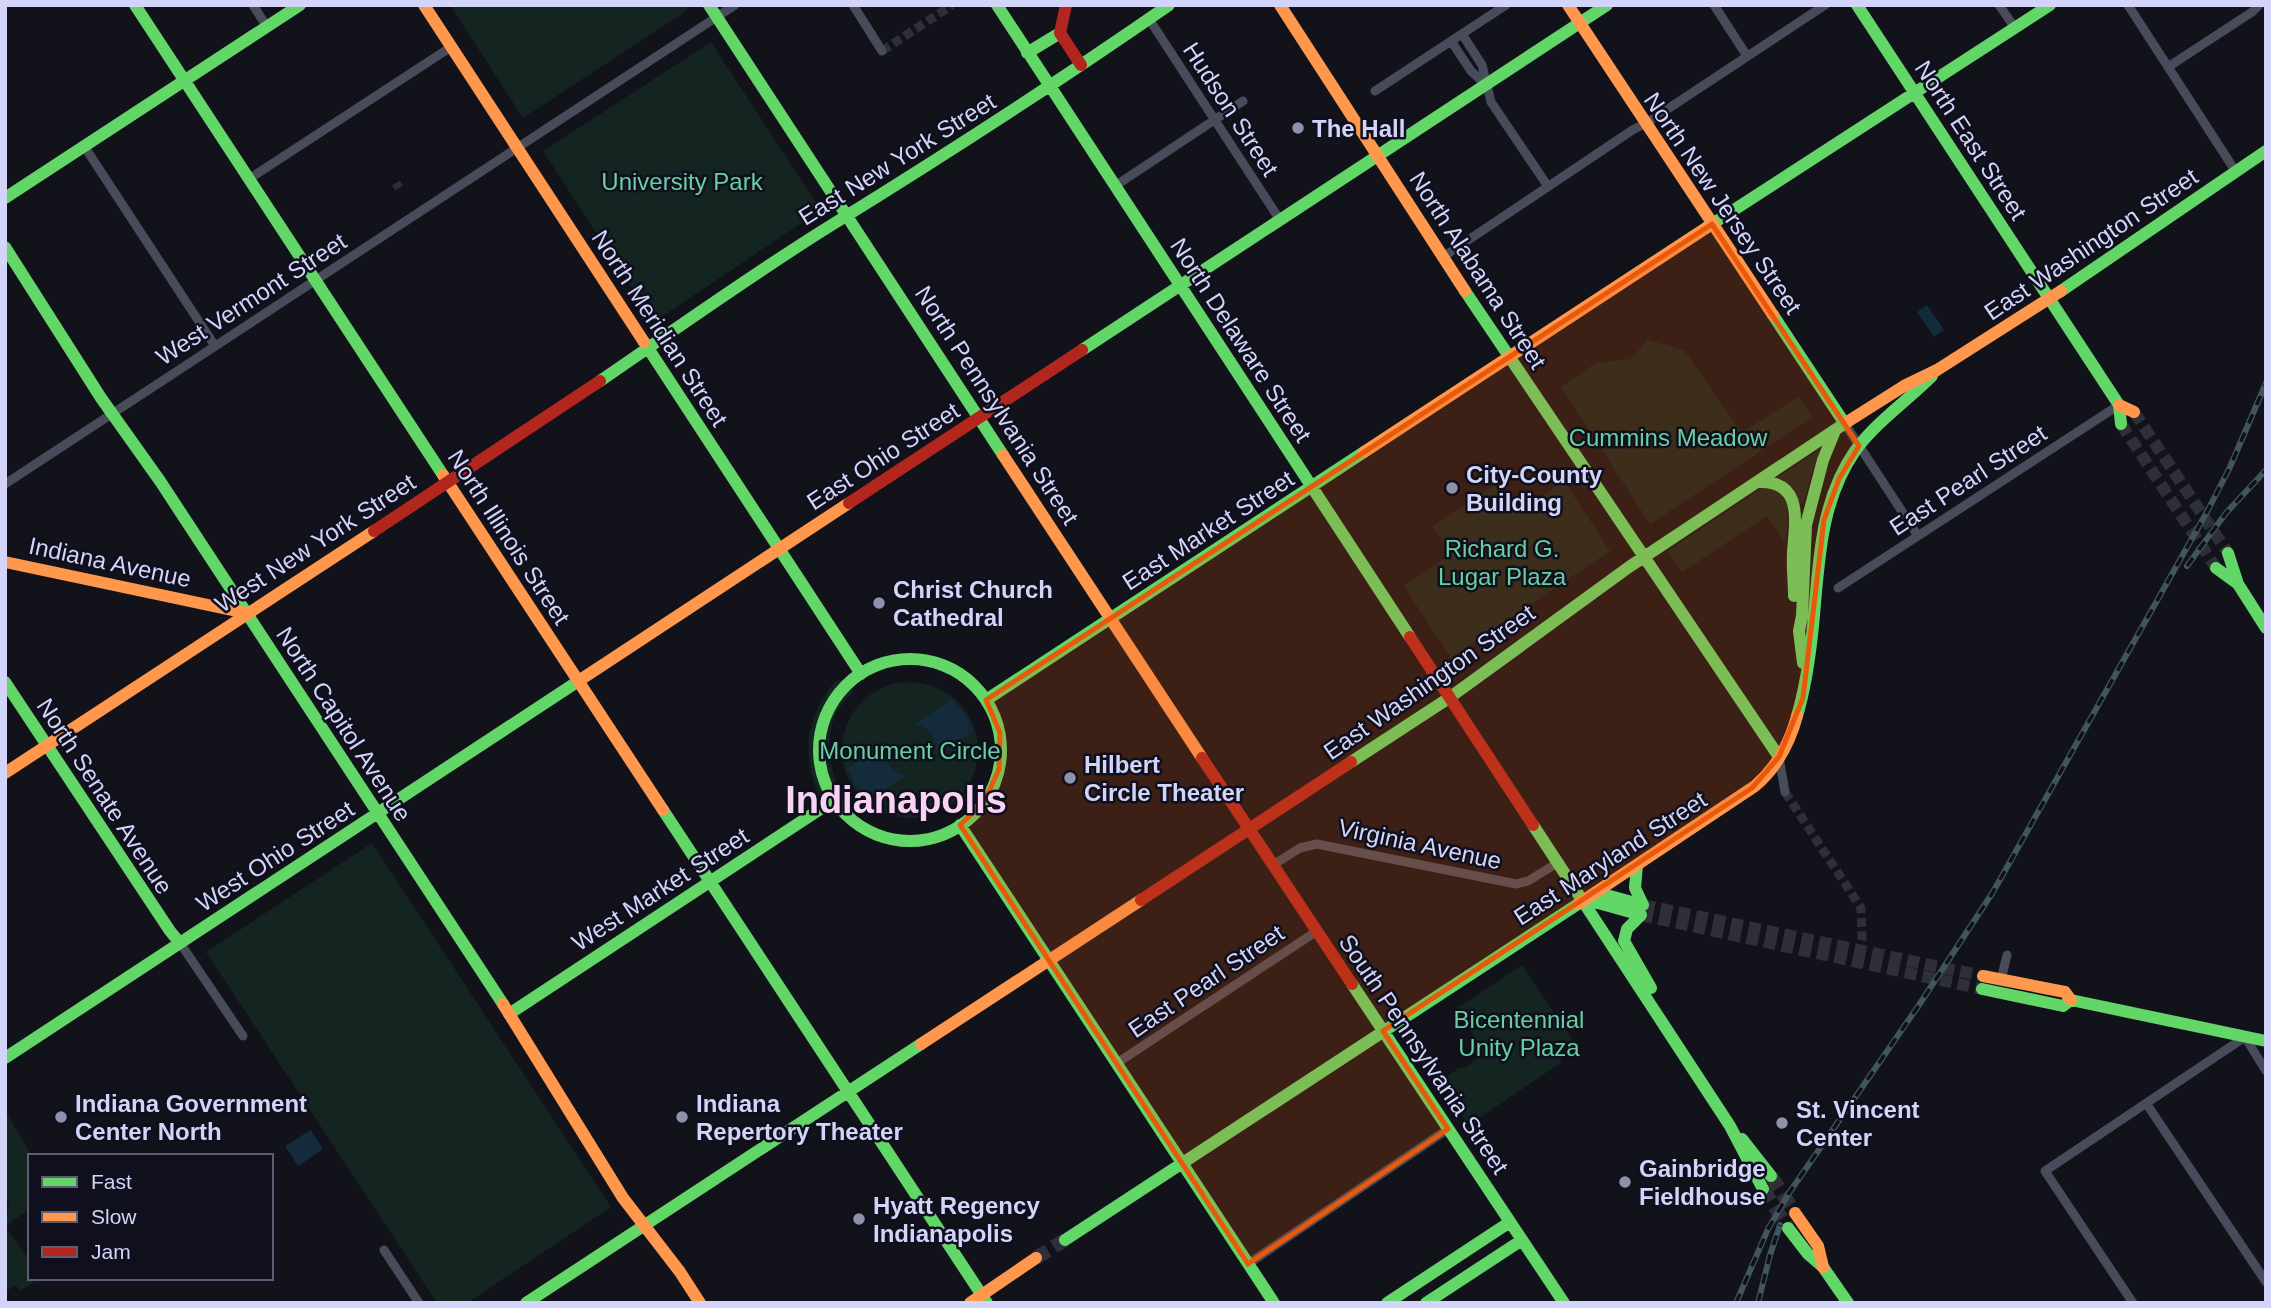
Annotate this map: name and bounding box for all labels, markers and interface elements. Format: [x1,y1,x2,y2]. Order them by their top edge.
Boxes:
street label: Hudson Street [1178,37,1284,181]
street label: North East Street [1910,55,2033,225]
street label: East New York Street [794,87,1001,231]
street label: North New Jersey Street [1639,87,1807,319]
place label: The Hall [1312,115,1405,142]
marker: The Hall [1290,120,1306,136]
street label: East Washington Street [1979,162,2203,325]
street label: North Alabama Street [1404,166,1552,374]
park label: University Park [601,168,764,195]
street label: North Meridian Street [587,225,734,431]
street label: West Vermont Street [151,227,351,371]
street label: North Delaware Street [1165,233,1317,447]
street label: North Pennsylvania Street [910,281,1084,530]
street label: East Ohio Street [802,397,964,515]
street label: East Pearl Street [1885,419,2052,541]
park label: Cummins Meadow [1569,424,1768,451]
street label: North Illinois Street [442,445,576,630]
place label: City-County Building [1466,461,1603,516]
street label: East Market Street [1117,464,1299,595]
street label: West New York Street [210,468,420,618]
marker: City-County Building [1444,480,1460,496]
street label: Indiana Avenue [26,532,194,592]
park label: Richard G. Lugar Plaza [1438,535,1567,590]
place label: Christ Church Cathedral [893,576,1053,631]
marker: Christ Church Cathedral [871,595,887,611]
street label: East Washington Street [1318,599,1540,765]
street label: North Capitol Avenue [271,622,417,826]
street label: North Senate Avenue [32,693,178,899]
park label: Monument Circle [819,737,1001,764]
place label: Hilbert Circle Theater [1084,751,1244,806]
marker: Hilbert Circle Theater [1062,770,1078,786]
district label: Indianapolis [785,779,1007,821]
street label: East Maryland Street [1509,785,1712,930]
street label: West Ohio Street [191,795,359,917]
street label: Virginia Avenue [1336,814,1504,874]
street label: West Market Street [567,822,754,956]
street label: East Pearl Street [1123,919,1289,1043]
street label: South Pennsylvania Street [1334,929,1514,1179]
park label: Bicentennial Unity Plaza [1454,1006,1584,1061]
place label: Indiana Government Center North [75,1090,307,1145]
place label: Indiana Repertory Theater [696,1090,903,1145]
place label: St. Vincent Center [1796,1096,1920,1151]
marker: Indiana Government Center North [53,1109,69,1125]
marker: Indiana Repertory Theater [674,1109,690,1125]
marker: St. Vincent Center [1774,1115,1790,1131]
legend [28,1154,273,1280]
place label: Gainbridge Fieldhouse [1639,1155,1766,1210]
text: Fast [91,1170,132,1193]
marker: Gainbridge Fieldhouse [1617,1174,1633,1190]
place label: Hyatt Regency Indianapolis [873,1192,1040,1247]
text: Slow [91,1205,137,1228]
marker: Hyatt Regency Indianapolis [851,1211,867,1227]
text: Jam [91,1240,131,1263]

